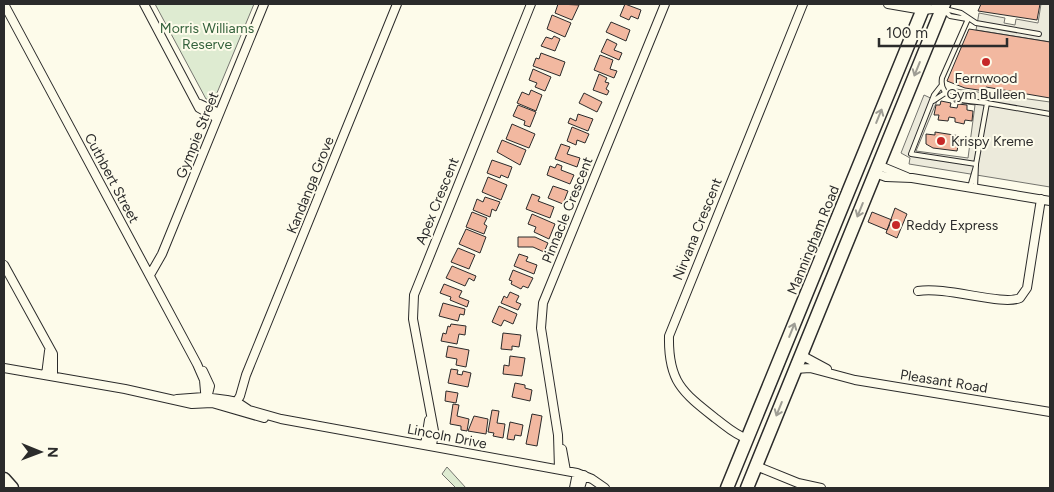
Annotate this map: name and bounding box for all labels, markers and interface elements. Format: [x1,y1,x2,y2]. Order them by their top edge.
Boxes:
scale bar [879,15,1006,47]
park label: Morris Williams Reserve [160,20,254,53]
text: 100 m [886,24,928,42]
marker: Fernwood Gym Bulleen [980,56,992,68]
one-way arrow [912,62,921,77]
place label: Fernwood Gym Bulleen [946,70,1026,103]
street label: Gympie Street [172,89,223,181]
one-way arrow [876,109,885,124]
street label: Cuthbert Street [81,130,142,226]
place label: Krispy Kreme [951,133,1034,150]
street label: Kandanga Grove [283,134,338,236]
marker: Krispy Kreme [935,135,947,147]
street label: Apex Crescent [412,155,463,247]
street label: Pinnacle Crescent [538,155,597,266]
street label: Nirvana Crescent [669,176,726,283]
street label: Manningham Road [784,183,843,297]
one-way arrow [855,202,864,217]
place label: Reddy Express [906,217,998,234]
marker: Reddy Express [890,219,902,231]
one-way arrow [788,323,797,338]
street label: Pleasant Road [899,366,989,397]
one-way arrow [773,401,783,416]
street label: Lincoln Drive [406,420,489,453]
north arrow [15,427,65,477]
text: N [44,447,61,458]

